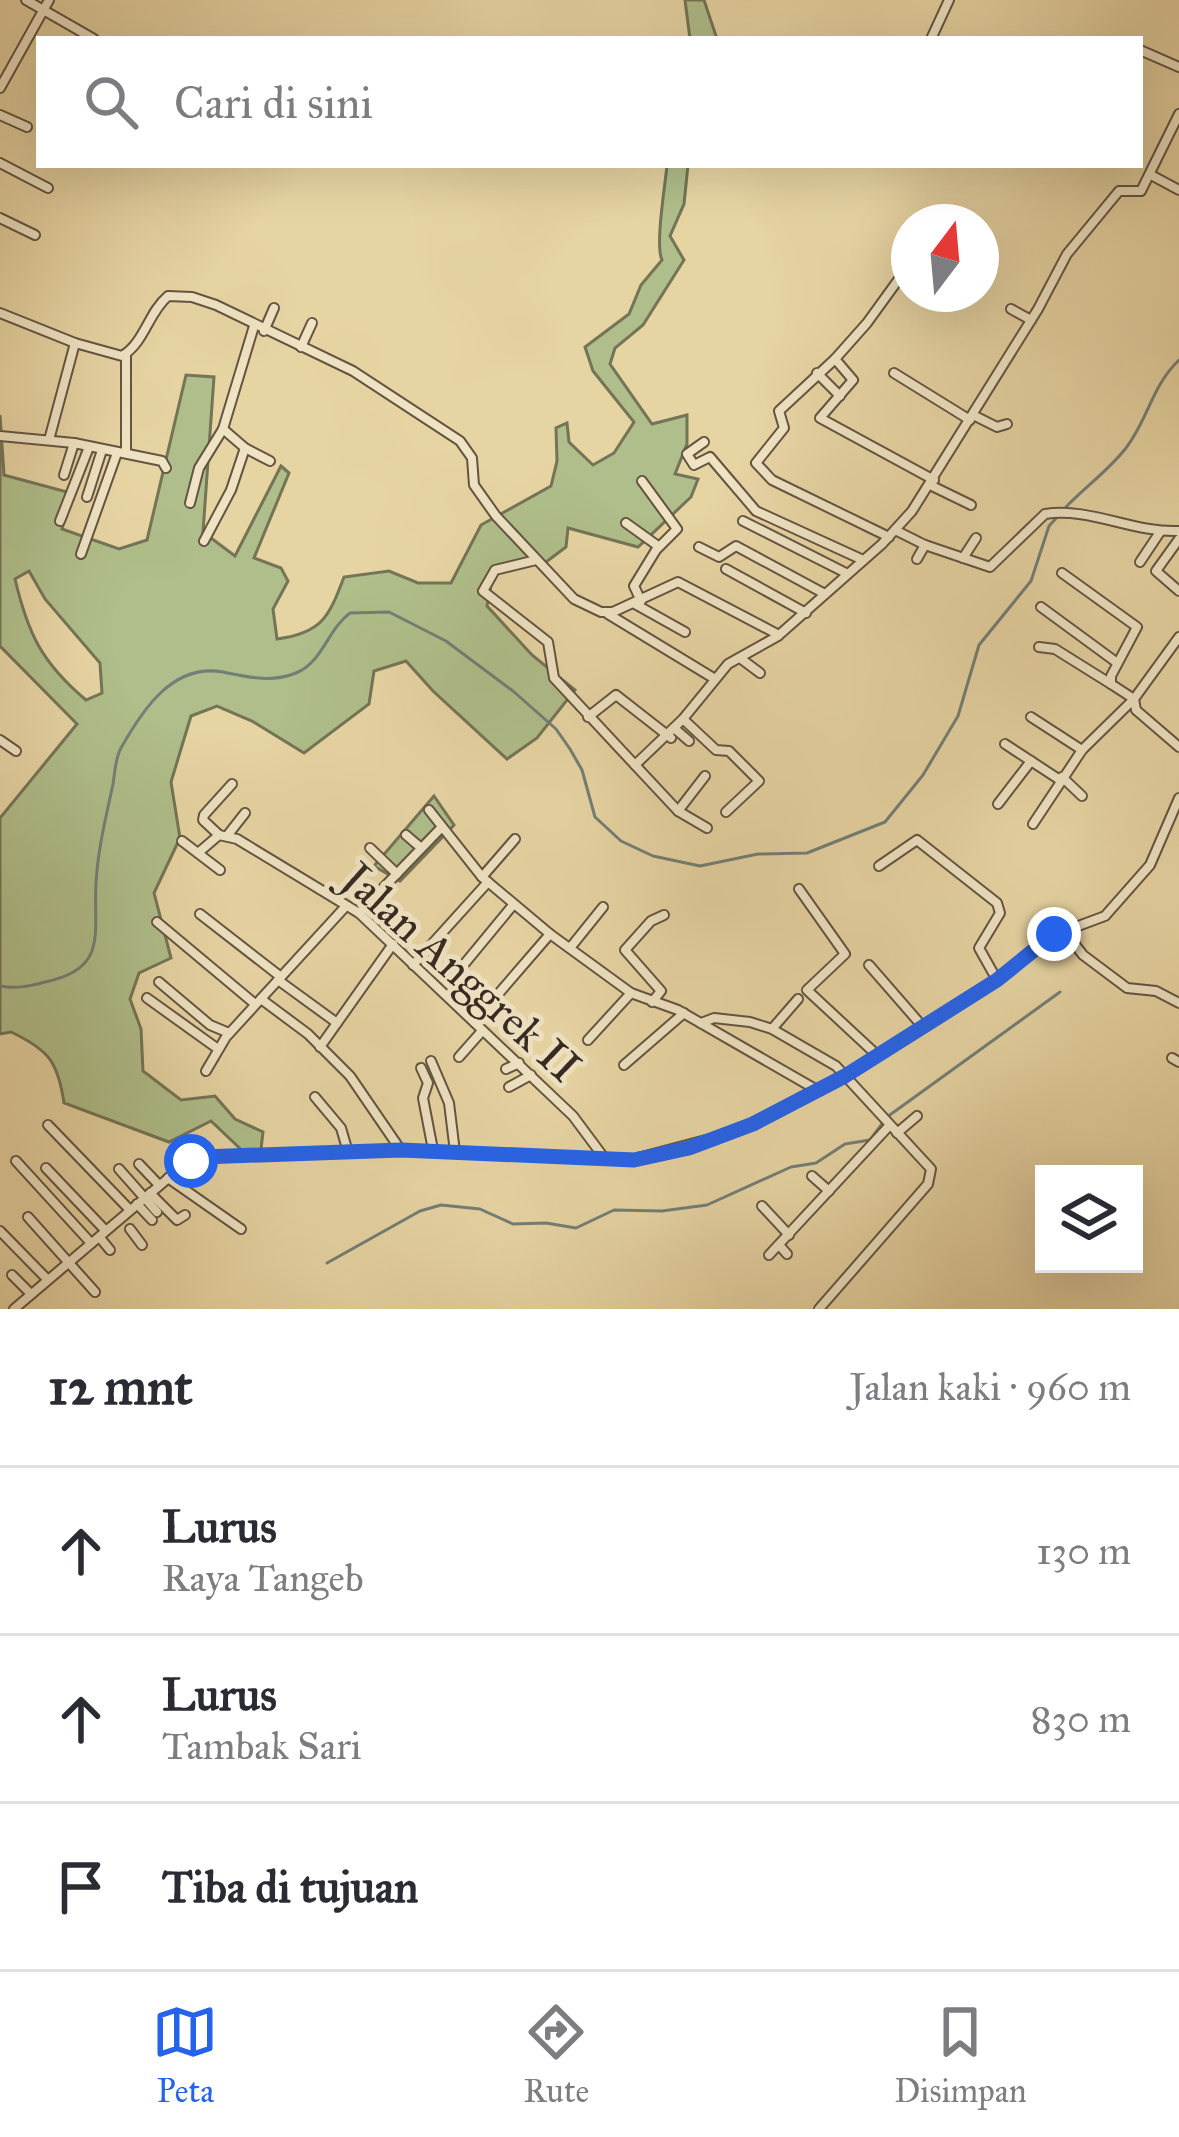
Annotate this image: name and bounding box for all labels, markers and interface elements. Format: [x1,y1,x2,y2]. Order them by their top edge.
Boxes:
search box [36,36,1143,168]
icon: search [78,69,144,135]
text: Cari di sini [174,75,373,130]
north arrow [891,204,999,312]
street label: Jalan Anggrek II [327,847,592,1094]
route end [1027,907,1081,961]
route start [164,1134,218,1188]
map controls [1035,1165,1143,1273]
button: layers [1035,1165,1143,1273]
text: 12 mnt [48,1356,193,1418]
text: Jalan kaki · 960 m [850,1363,1131,1411]
text: Lurus [162,1499,277,1554]
icon: ahead [48,1518,114,1584]
text: 130 m [1036,1527,1131,1575]
text: Raya Tangeb [162,1554,364,1602]
text: Lurus [162,1667,277,1722]
icon: ahead [48,1686,114,1752]
text: 830 m [1031,1695,1131,1743]
text: Tambak Sari [162,1722,362,1770]
icon: arrive [48,1854,114,1920]
text: Tiba di tujuan [162,1859,418,1914]
tab: Peta [152,1999,218,2111]
tab: Rute [523,1999,589,2111]
tab: Disimpan [894,1999,1027,2111]

